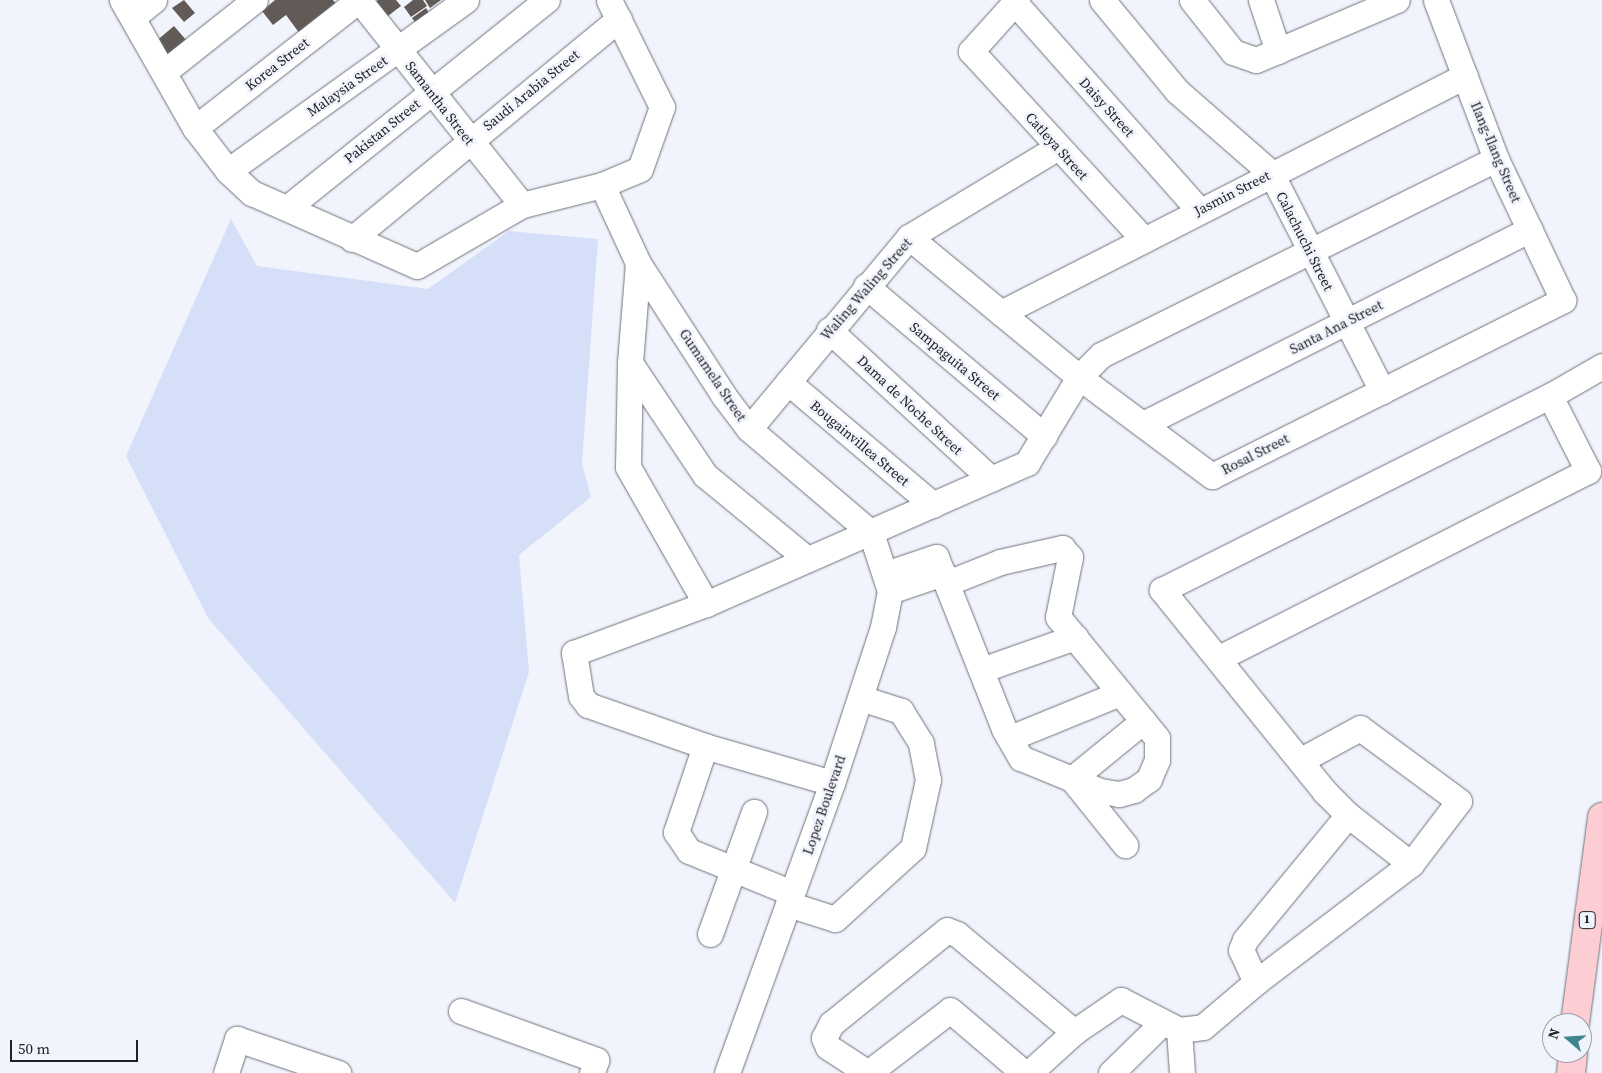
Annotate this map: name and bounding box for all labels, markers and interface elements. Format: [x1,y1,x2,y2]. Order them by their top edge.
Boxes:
street label: Korea Street [242,34,312,94]
street label: Saudi Arabia Street [480,46,582,134]
street label: Malaysia Street [304,52,390,120]
street label: Samantha Street [402,58,478,148]
street label: Daisy Street [1076,74,1138,140]
street label: Pakistan Street [341,95,423,167]
street label: Ilang-Ilang Street [1467,99,1525,205]
street label: Catleya Street [1022,109,1092,183]
street label: Jasmin Street [1191,167,1273,219]
street label: Calachuchi Street [1273,189,1337,293]
street label: Waling Waling Street [817,234,915,344]
street label: Santa Ana Street [1287,296,1385,358]
street label: Sampaguita Street [907,318,1003,404]
street label: Gumamela Street [676,326,750,424]
street label: Dama de Noche Street [854,352,966,458]
street label: Bougainvillea Street [807,397,913,489]
street label: Rosal Street [1218,430,1292,478]
street label: Lopez Boulevard [799,753,849,857]
road number: 1 [1578,910,1596,930]
north arrow [1542,1013,1592,1063]
text: N [1543,1025,1565,1042]
scale bar [12,1030,140,1062]
text: 50 m [18,1038,50,1059]

